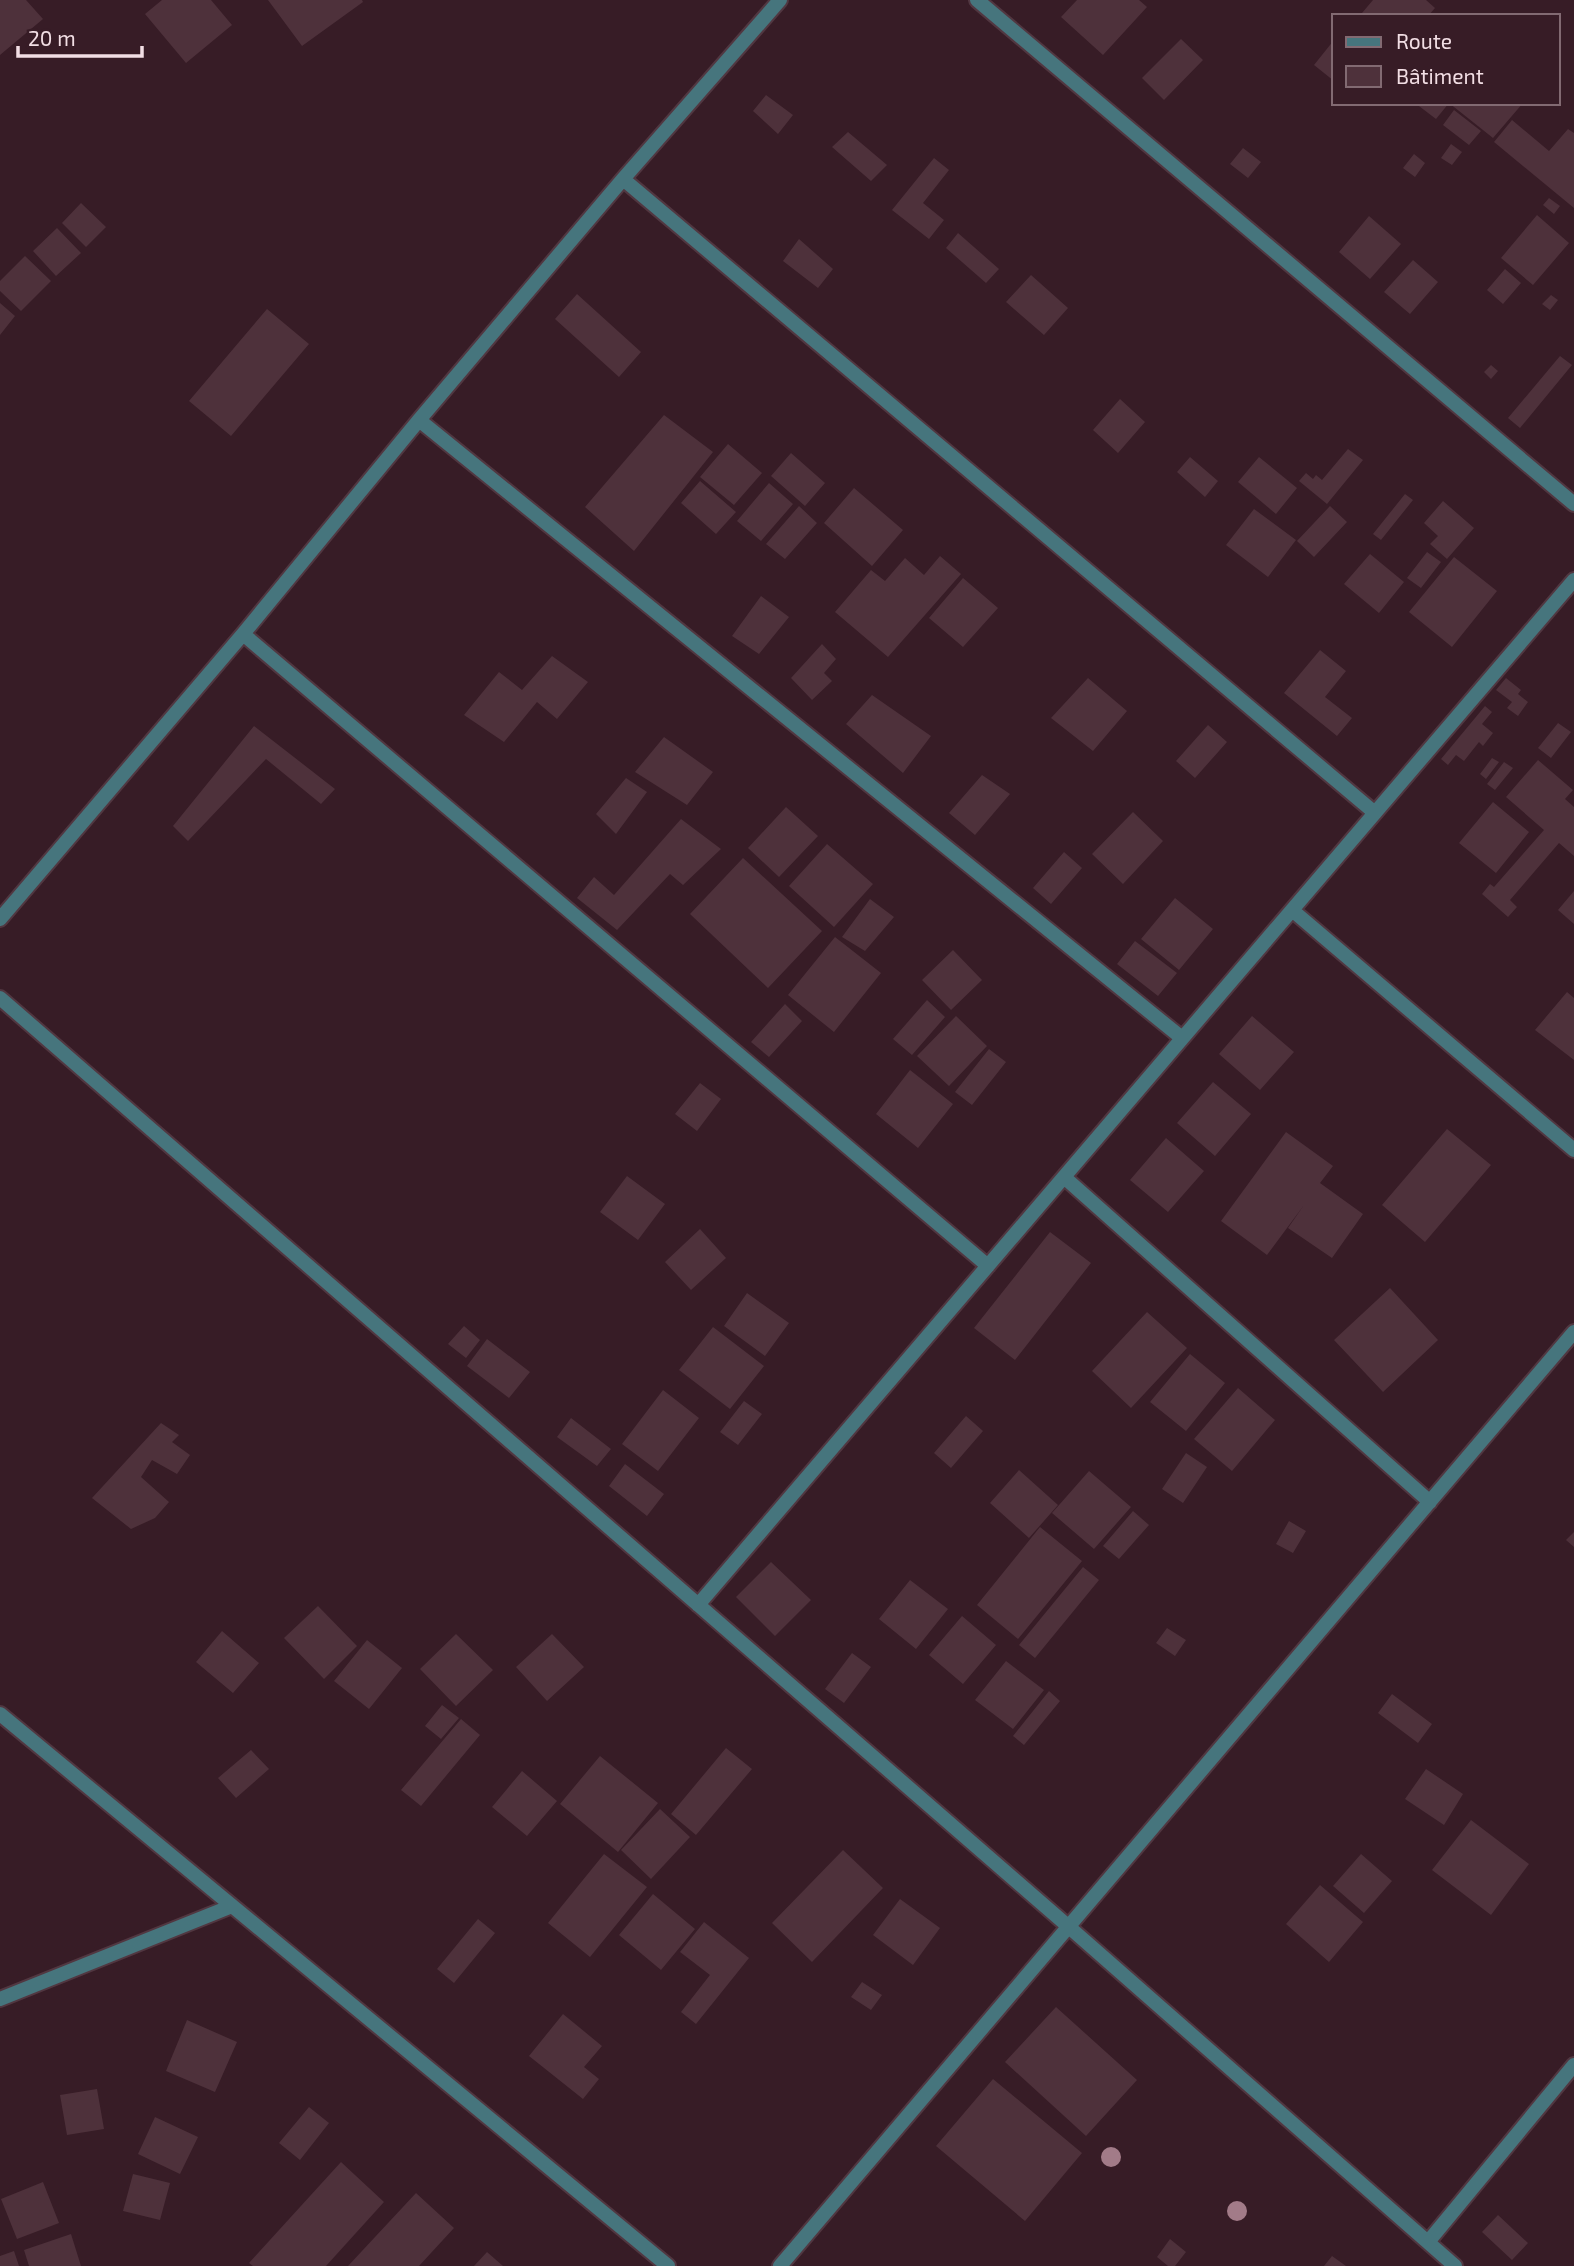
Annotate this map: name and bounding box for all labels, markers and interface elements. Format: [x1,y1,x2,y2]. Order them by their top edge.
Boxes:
scale bar [18,14,142,58]
legend [1332,14,1560,105]
text: 20 m [28,25,76,50]
text: Route [1396,28,1452,53]
text: Bâtiment [1396,63,1484,88]

